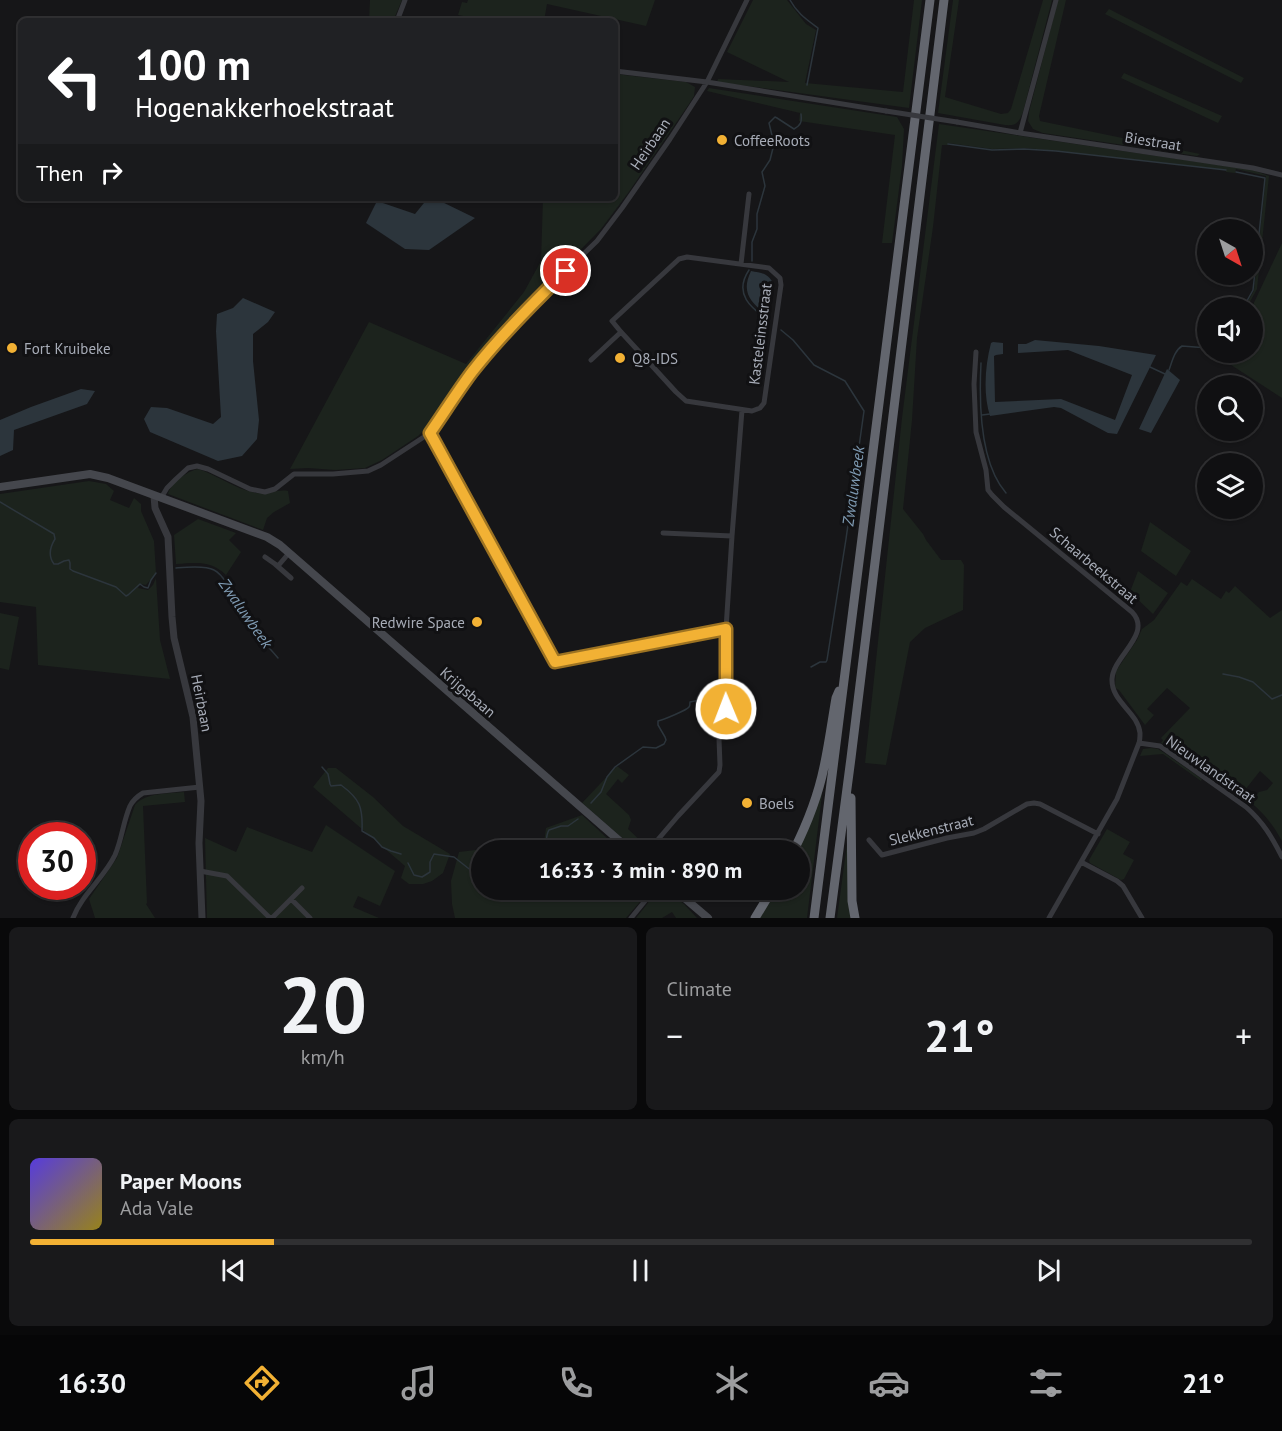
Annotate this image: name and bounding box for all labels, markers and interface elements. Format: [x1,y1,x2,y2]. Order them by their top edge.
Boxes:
text: 100 m [135,37,251,92]
icon: left [36,42,114,120]
text: Hogenakkerhoekstraat [135,90,394,124]
street label: Heirbaan [626,115,674,173]
street label: Biestraat [1123,127,1183,155]
place label: CoffeeRoots [734,131,810,150]
marker: CoffeeRoots [715,133,729,147]
icon: right [95,156,128,189]
text: Then [36,159,83,187]
north arrow [1197,219,1263,285]
map controls [1197,219,1263,519]
pin [540,245,591,296]
icon: arrive [549,254,582,287]
street label: Kasteleinsstraat [744,282,776,386]
button: sound [1197,297,1263,363]
place label: Fort Kruibeke [24,339,111,358]
marker: Fort Kruibeke [5,341,19,355]
place label: Q8-IDS [632,349,678,368]
marker: Q8-IDS [613,351,627,365]
button: search [1197,375,1263,441]
water label: Zwaluwbeek [837,444,869,528]
button: layers [1197,453,1263,519]
street label: Schaarbeekstraat [1046,522,1142,608]
water label: Zwaluwbeek [214,573,278,653]
place label: Redwire Space [372,613,465,632]
marker: Redwire Space [470,615,484,629]
street label: Krijgsbaan [436,663,500,721]
street label: Heirbaan [187,673,217,733]
position arrow [694,677,758,741]
street label: Nieuwlandstraat [1162,731,1260,807]
place label: Boels [759,794,794,813]
marker: Boels [740,796,754,810]
street label: Slekkenstraat [887,810,975,850]
speed limit sign: 30 [18,822,96,900]
text: 16:33 · 3 min · 890 m [539,856,742,884]
text: 20 [279,954,367,1055]
text: Climate [667,976,732,1002]
text: 21° [924,1006,995,1064]
text: − [667,1014,683,1057]
text: + [1235,1014,1252,1057]
text: km/h [301,1044,345,1070]
text: Paper Moons [120,1167,242,1195]
text: Ada Vale [120,1195,193,1221]
icon: previous [217,1254,250,1287]
icon: pause [624,1254,657,1287]
icon: next [1032,1254,1065,1287]
icon: directions [241,1362,283,1404]
icon: music [398,1362,440,1404]
icon: phone [555,1362,597,1404]
icon: climate [711,1362,753,1404]
icon: car [868,1362,910,1404]
icon: filters [1025,1362,1067,1404]
text: 16:30 [57,1366,126,1400]
text: 21° [1182,1366,1224,1400]

